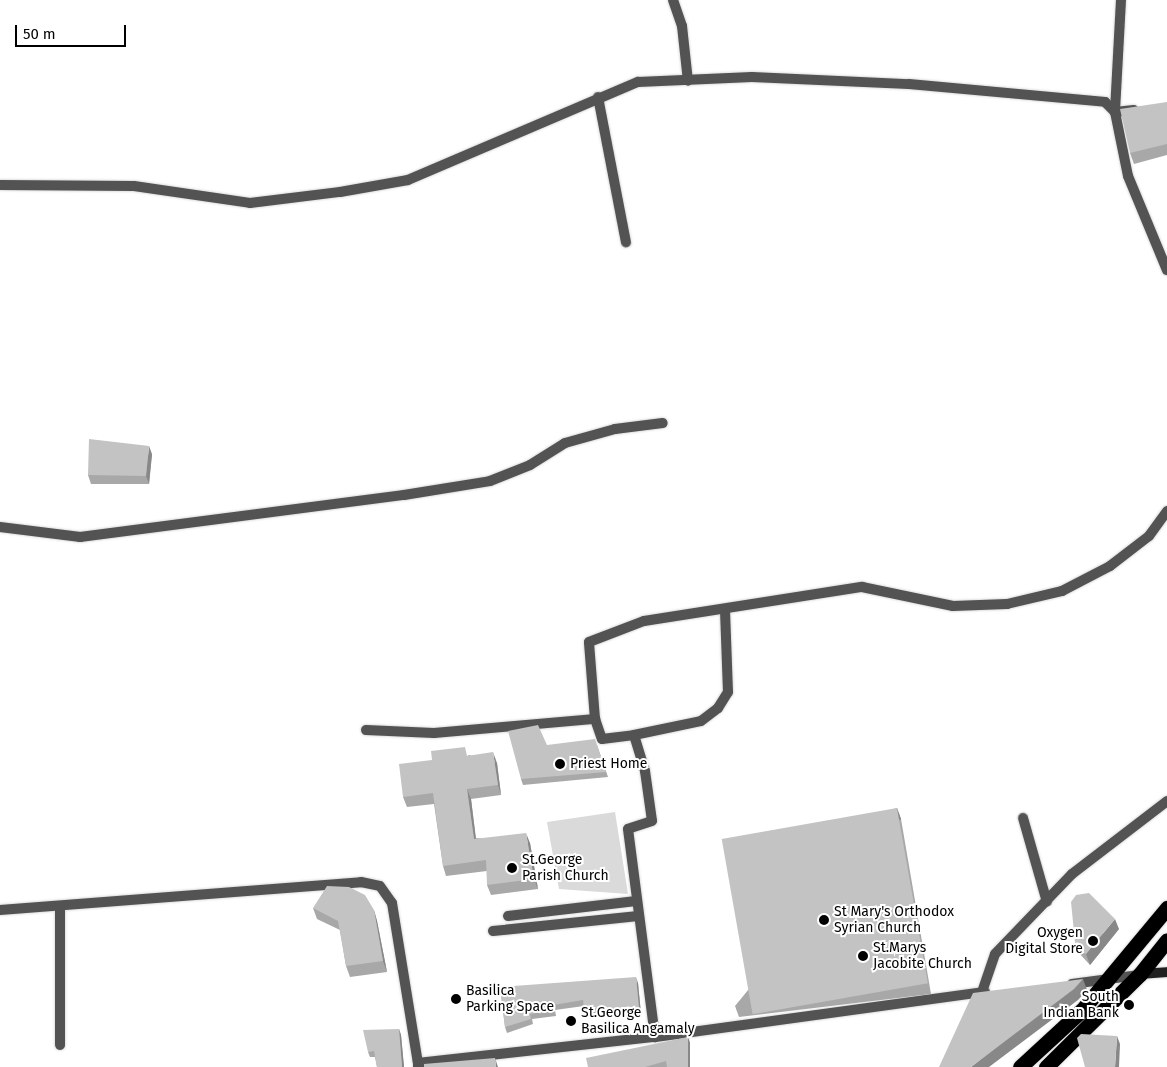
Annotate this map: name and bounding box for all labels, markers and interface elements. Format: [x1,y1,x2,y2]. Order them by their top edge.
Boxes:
scale bar [18,15,129,47]
text: 50 m [23,25,56,43]
place label: Priest Home [570,756,647,772]
marker: Priest Home [554,758,566,770]
place label: St.George Parish Church [522,852,609,884]
marker: St.George Parish Church [506,862,518,874]
place label: St Mary's Orthodox Syrian Church [834,904,954,936]
marker: St Mary's Orthodox Syrian Church [818,914,830,926]
place label: Oxygen Digital Store [1005,925,1083,958]
marker: Oxygen Digital Store [1087,935,1099,947]
place label: St.Marys Jacobite Church [873,940,972,972]
marker: St.Marys Jacobite Church [857,950,869,962]
place label: Basilica Parking Space [466,983,554,1016]
place label: South Indian Bank [1043,989,1119,1022]
marker: Basilica Parking Space [450,993,462,1005]
marker: South Indian Bank [1123,999,1135,1011]
place label: St.George Basilica Angamaly [581,1005,695,1038]
marker: St.George Basilica Angamaly [565,1015,577,1027]

